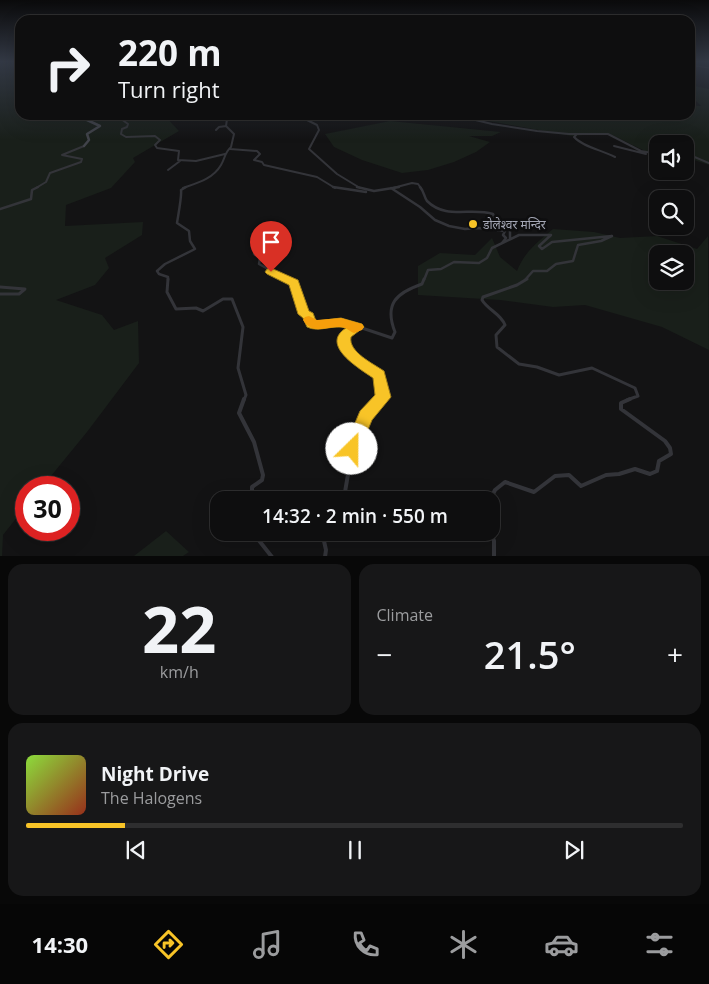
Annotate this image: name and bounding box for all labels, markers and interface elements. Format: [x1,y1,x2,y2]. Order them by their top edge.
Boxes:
text: 220 m [118,29,222,76]
icon: right [35,35,100,100]
text: Turn right [118,74,220,104]
map controls [649,135,694,290]
button: sound [649,135,694,180]
button: search [649,190,694,235]
place label: डोलेश्‍वर मन्दिर [482,216,547,233]
marker: डोलेश्‍वर मन्दिर [467,218,479,230]
pin [250,221,292,272]
icon: arrive [257,228,285,256]
button: layers [649,245,694,290]
position arrow [325,422,377,474]
speed limit sign: 30 [15,476,80,541]
text: 14:32 · 2 min · 550 m [262,503,448,529]
text: 22 [142,584,216,672]
text: Climate [377,604,433,626]
text: 21.5° [484,628,576,680]
text: − [377,635,393,673]
text: + [667,635,683,673]
text: km/h [160,661,199,683]
text: Night Drive [101,761,209,787]
text: The Halogens [101,787,202,809]
icon: previous [122,836,150,864]
icon: pause [341,836,369,864]
icon: next [560,836,588,864]
icon: directions [151,927,186,962]
icon: music [250,927,285,962]
icon: phone [348,927,383,962]
icon: climate [446,927,481,962]
icon: car [544,927,579,962]
icon: filters [642,927,677,962]
text: 14:30 [32,929,88,959]

